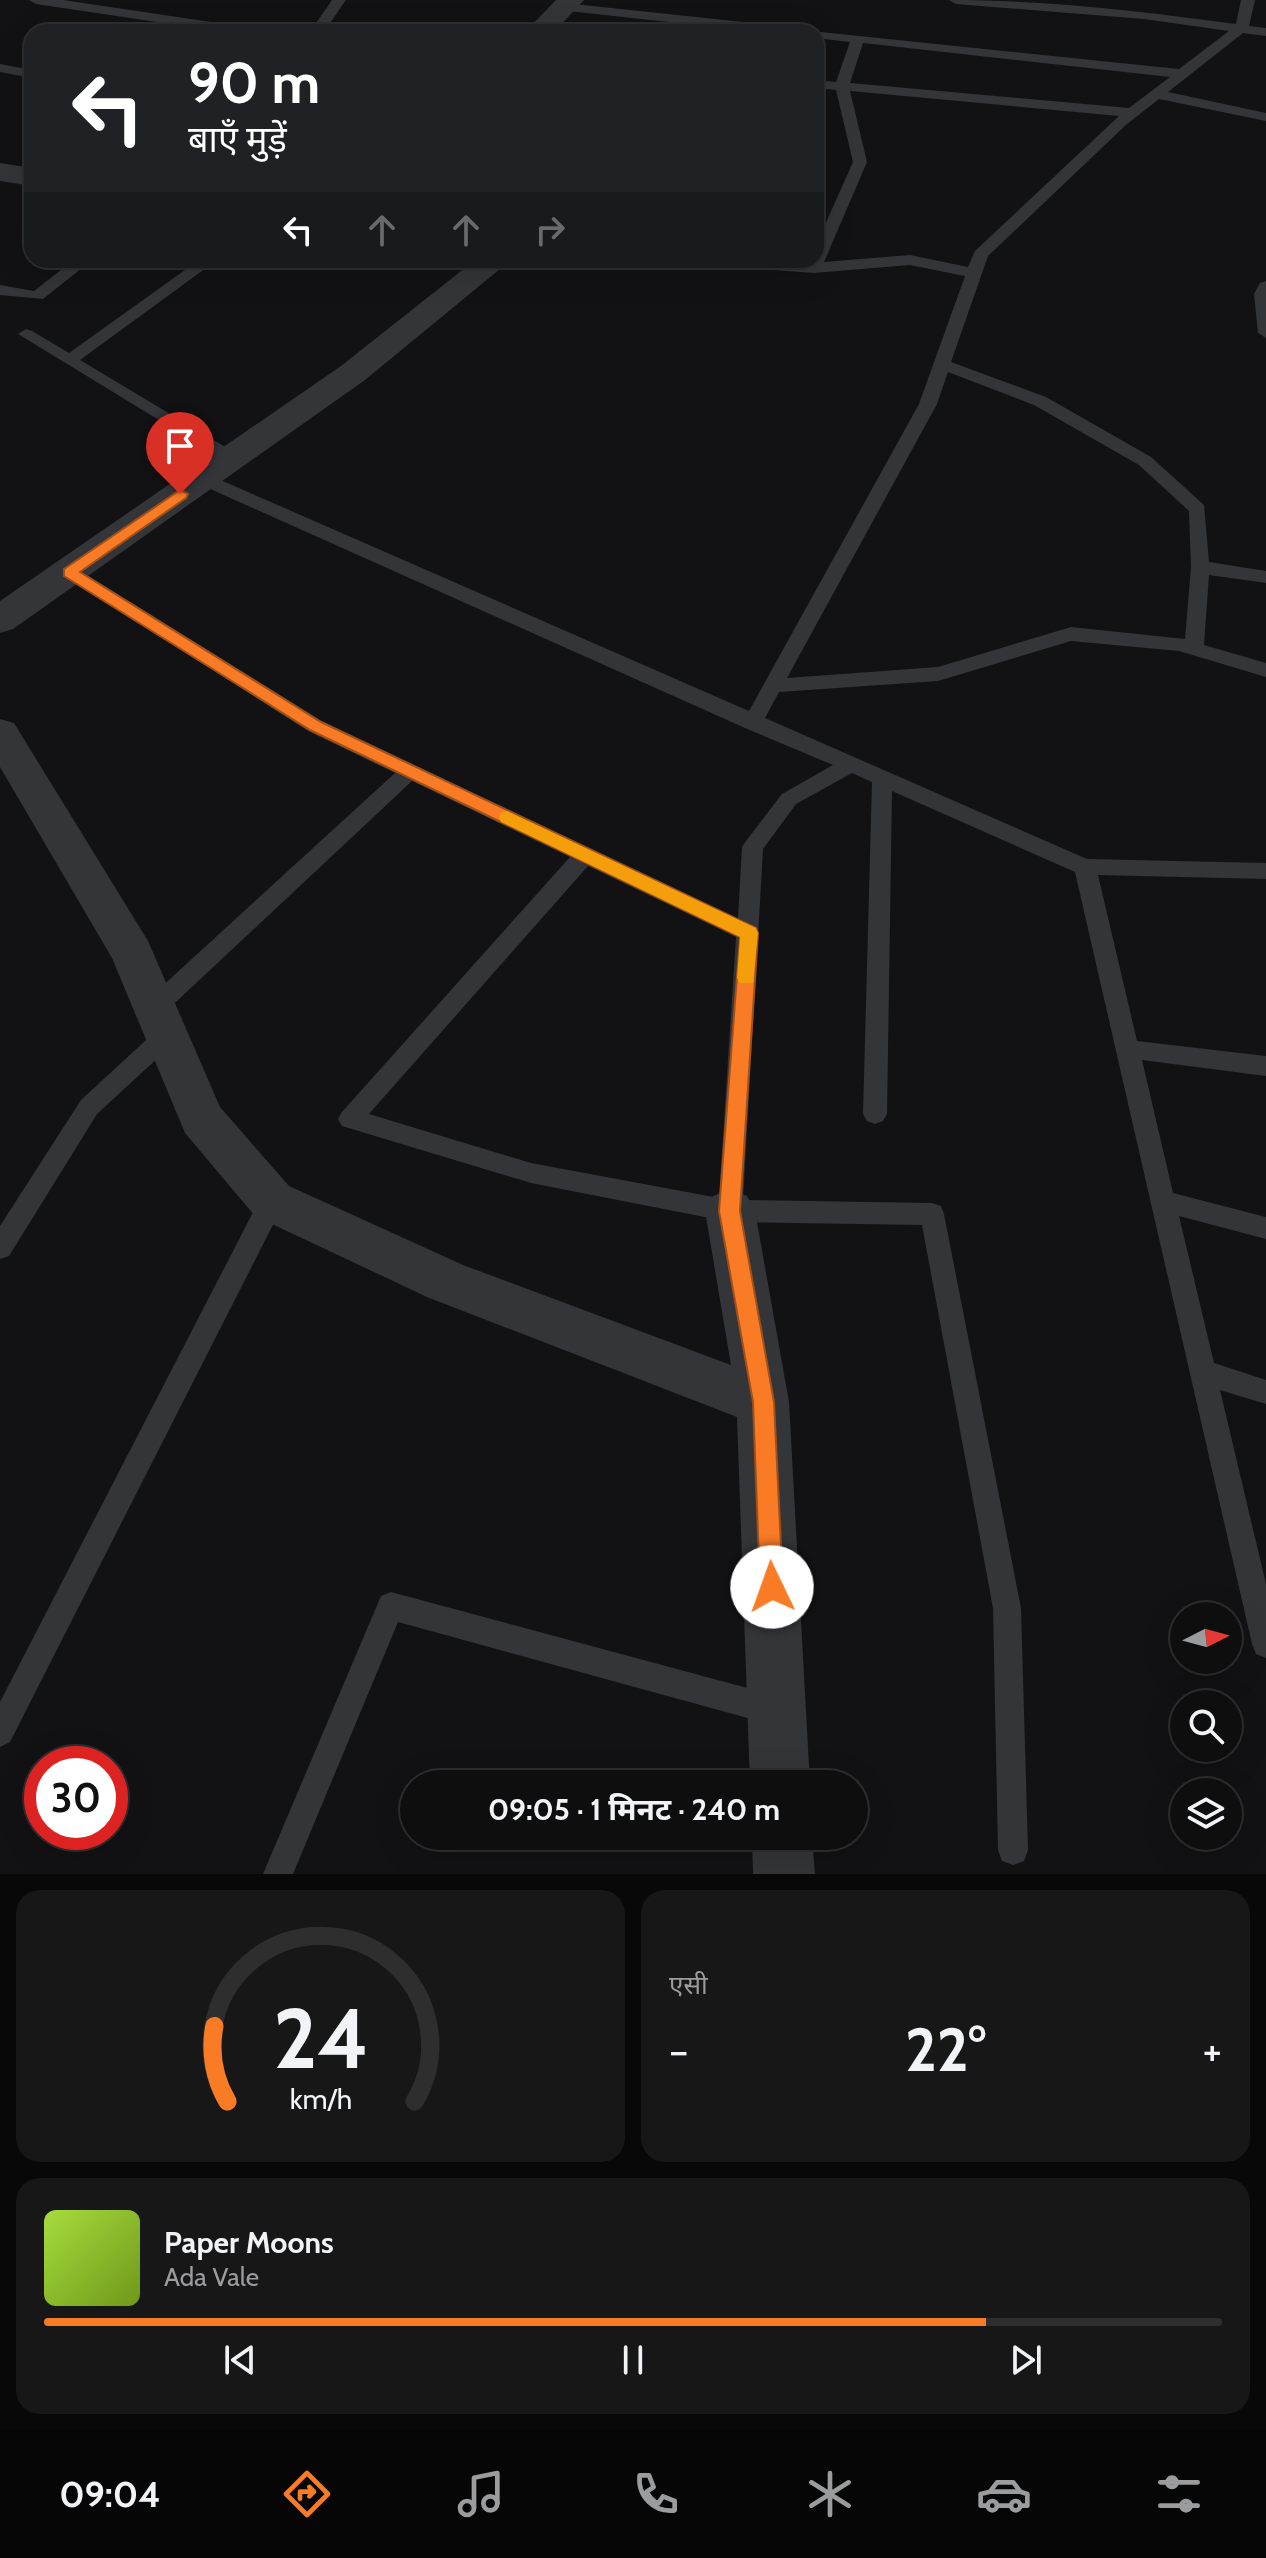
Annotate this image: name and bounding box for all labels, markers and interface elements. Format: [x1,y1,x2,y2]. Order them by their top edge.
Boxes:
text: 90 m [188,49,320,117]
icon: left [56,56,160,160]
text: बाएँ मुड़ें [188,117,287,161]
icon: left [276,208,320,252]
icon: ahead [360,208,404,252]
icon: ahead [444,208,488,252]
icon: right [528,208,572,252]
pin [146,412,214,494]
icon: arrive [158,424,202,468]
position arrow [730,1545,814,1629]
north arrow [1170,1602,1242,1674]
map controls [1170,1602,1242,1850]
button: search [1170,1690,1242,1762]
speed limit sign: 30 [24,1746,128,1850]
button: layers [1170,1778,1242,1850]
text: 09:05 · 1 मिनट · 240 m [488,1791,780,1828]
text: एसी [669,1969,708,2001]
text: 24 [273,1988,368,2089]
text: 22° [905,2013,986,2086]
text: − [669,2024,688,2077]
text: + [1203,2024,1222,2077]
text: km/h [289,2081,352,2116]
text: Paper Moons [164,2224,334,2261]
text: Ada Vale [164,2261,259,2293]
icon: previous [218,2338,262,2382]
icon: pause [611,2338,655,2382]
icon: next [1004,2338,1048,2382]
icon: directions [279,2466,335,2522]
icon: music [453,2466,509,2522]
icon: phone [628,2466,684,2522]
icon: climate [802,2466,858,2522]
icon: car [976,2466,1032,2522]
icon: filters [1151,2466,1207,2522]
text: 09:04 [59,2472,161,2516]

